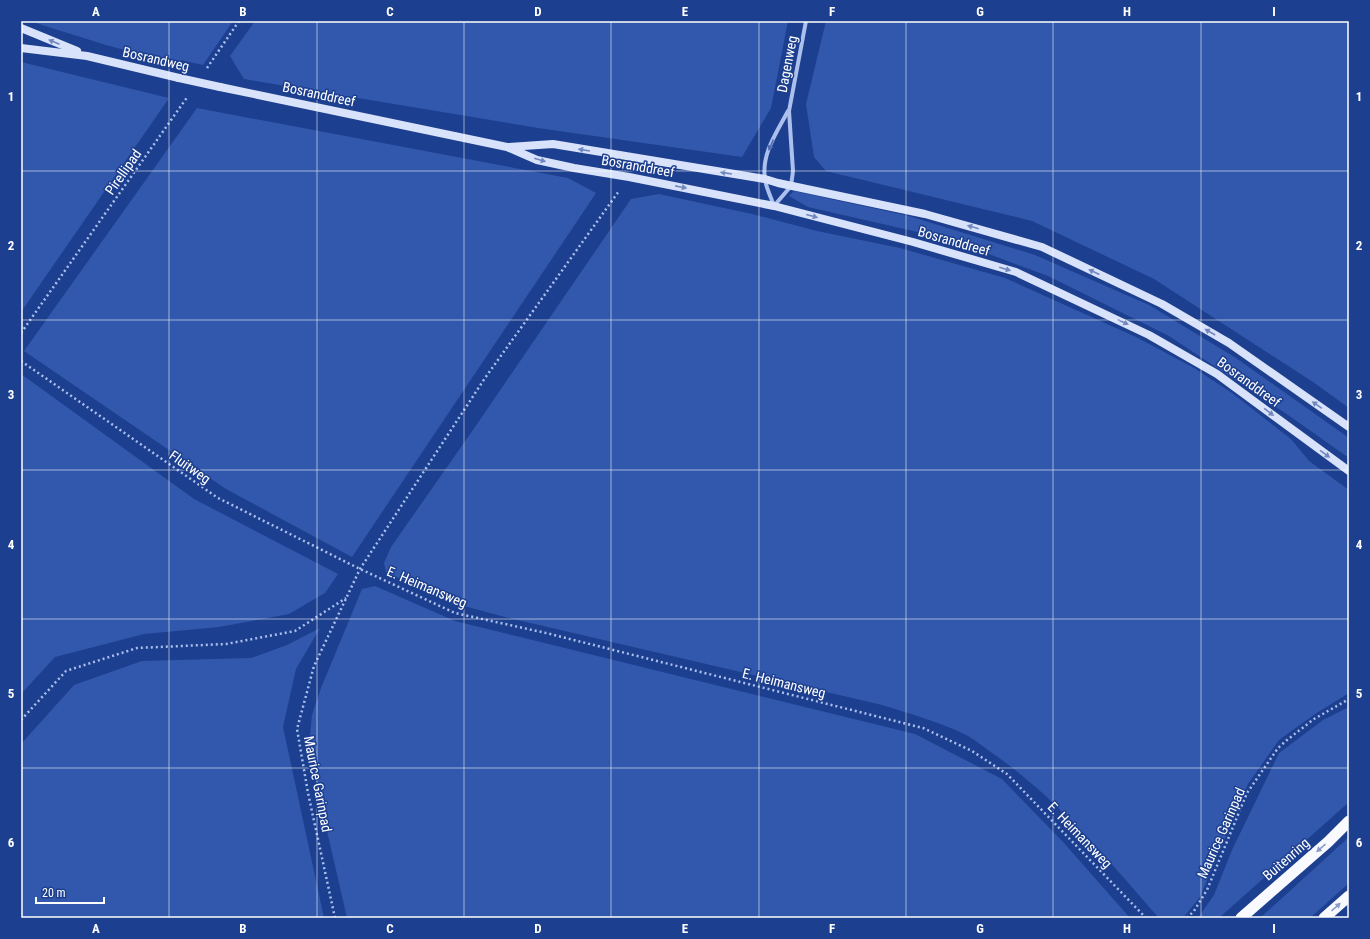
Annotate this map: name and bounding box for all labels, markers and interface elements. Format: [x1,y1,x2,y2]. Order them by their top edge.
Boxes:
text: A [92,4,100,19]
text: B [239,4,247,19]
text: C [386,4,394,19]
text: D [534,4,542,19]
text: E [682,4,689,19]
text: F [829,4,835,19]
text: G [976,4,984,19]
text: H [1123,4,1131,19]
text: I [1272,4,1276,19]
street label: Dagenweg [774,34,800,94]
one-way arrow [48,39,59,45]
street label: Bosrandweg [121,44,191,74]
street label: Bosranddreef [281,78,357,110]
text: 1 [8,89,14,104]
text: 1 [1356,89,1362,104]
one-way arrow [767,140,773,152]
street label: Pirellipad [102,146,144,198]
one-way arrow [578,146,590,152]
street label: Bosranddreef [600,152,676,180]
one-way arrow [534,157,546,163]
one-way arrow [720,170,733,176]
one-way arrow [675,185,687,191]
one-way arrow [806,213,818,219]
street label: Bosranddreef [916,223,992,259]
one-way arrow [967,224,979,230]
text: 2 [8,238,15,253]
text: 2 [1356,238,1363,253]
one-way arrow [999,266,1011,272]
one-way arrow [1089,269,1100,275]
one-way arrow [1117,319,1129,325]
one-way arrow [1204,328,1216,335]
street label: Bosranddreef [1214,354,1284,411]
text: 3 [8,387,14,402]
text: 3 [1356,387,1362,402]
one-way arrow [1312,401,1322,409]
one-way arrow [1264,408,1274,416]
street label: Fluitweg [166,447,214,487]
one-way arrow [1320,450,1330,458]
text: 4 [8,537,15,552]
text: 4 [1356,537,1363,552]
street label: E. Heimansweg [385,563,469,611]
street label: E. Heimansweg [741,665,827,701]
text: 5 [8,686,15,701]
text: 5 [1356,686,1363,701]
street label: Maurice Garinpad [301,735,335,833]
street label: Maurice Garinpad [1194,785,1248,881]
street label: E. Heimansweg [1045,799,1115,871]
text: 6 [8,835,15,850]
street label: Buitenring [1260,835,1312,883]
text: 6 [1356,835,1363,850]
one-way arrow [1316,843,1325,852]
scale bar [36,879,104,905]
text: 20 m [42,886,66,900]
one-way arrow [1331,902,1342,911]
text: A [92,921,100,936]
text: B [239,921,247,936]
text: C [386,921,394,936]
text: D [534,921,542,936]
text: E [682,921,689,936]
text: F [829,921,835,936]
text: G [976,921,984,936]
text: H [1123,921,1131,936]
text: I [1272,921,1276,936]

